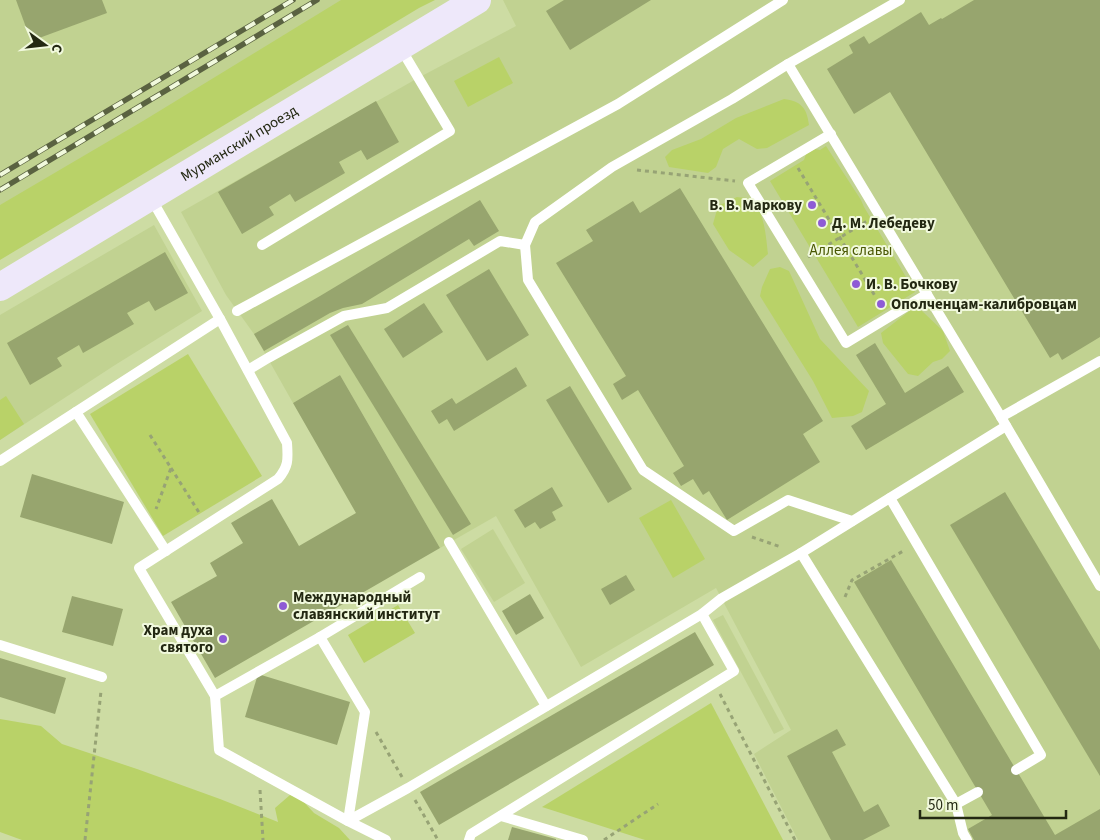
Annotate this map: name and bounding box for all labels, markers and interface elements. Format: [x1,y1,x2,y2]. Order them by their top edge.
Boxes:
north arrow [20,20,70,70]
text: С [46,42,67,55]
street label: Мурманский проезд [177,100,301,186]
place label: В. В. Маркову [709,195,802,216]
marker: В. В. Маркову [806,199,818,211]
place label: Д. М. Лебедеву [832,213,935,234]
marker: Д. М. Лебедеву [816,217,828,229]
park label: Аллея славы [810,240,892,261]
place label: И. В. Бочкову [866,274,958,295]
marker: И. В. Бочкову [850,278,862,290]
place label: Ополченцам-калибровцам [891,294,1077,315]
marker: Ополченцам-калибровцам [875,298,887,310]
place label: Международный славянский институт [293,587,440,625]
marker: Международный славянский институт [277,600,289,612]
place label: Храм духа святого [144,620,213,658]
marker: Храм духа святого [217,633,229,645]
scale bar [920,788,1066,820]
text: 50 m [928,795,958,816]

